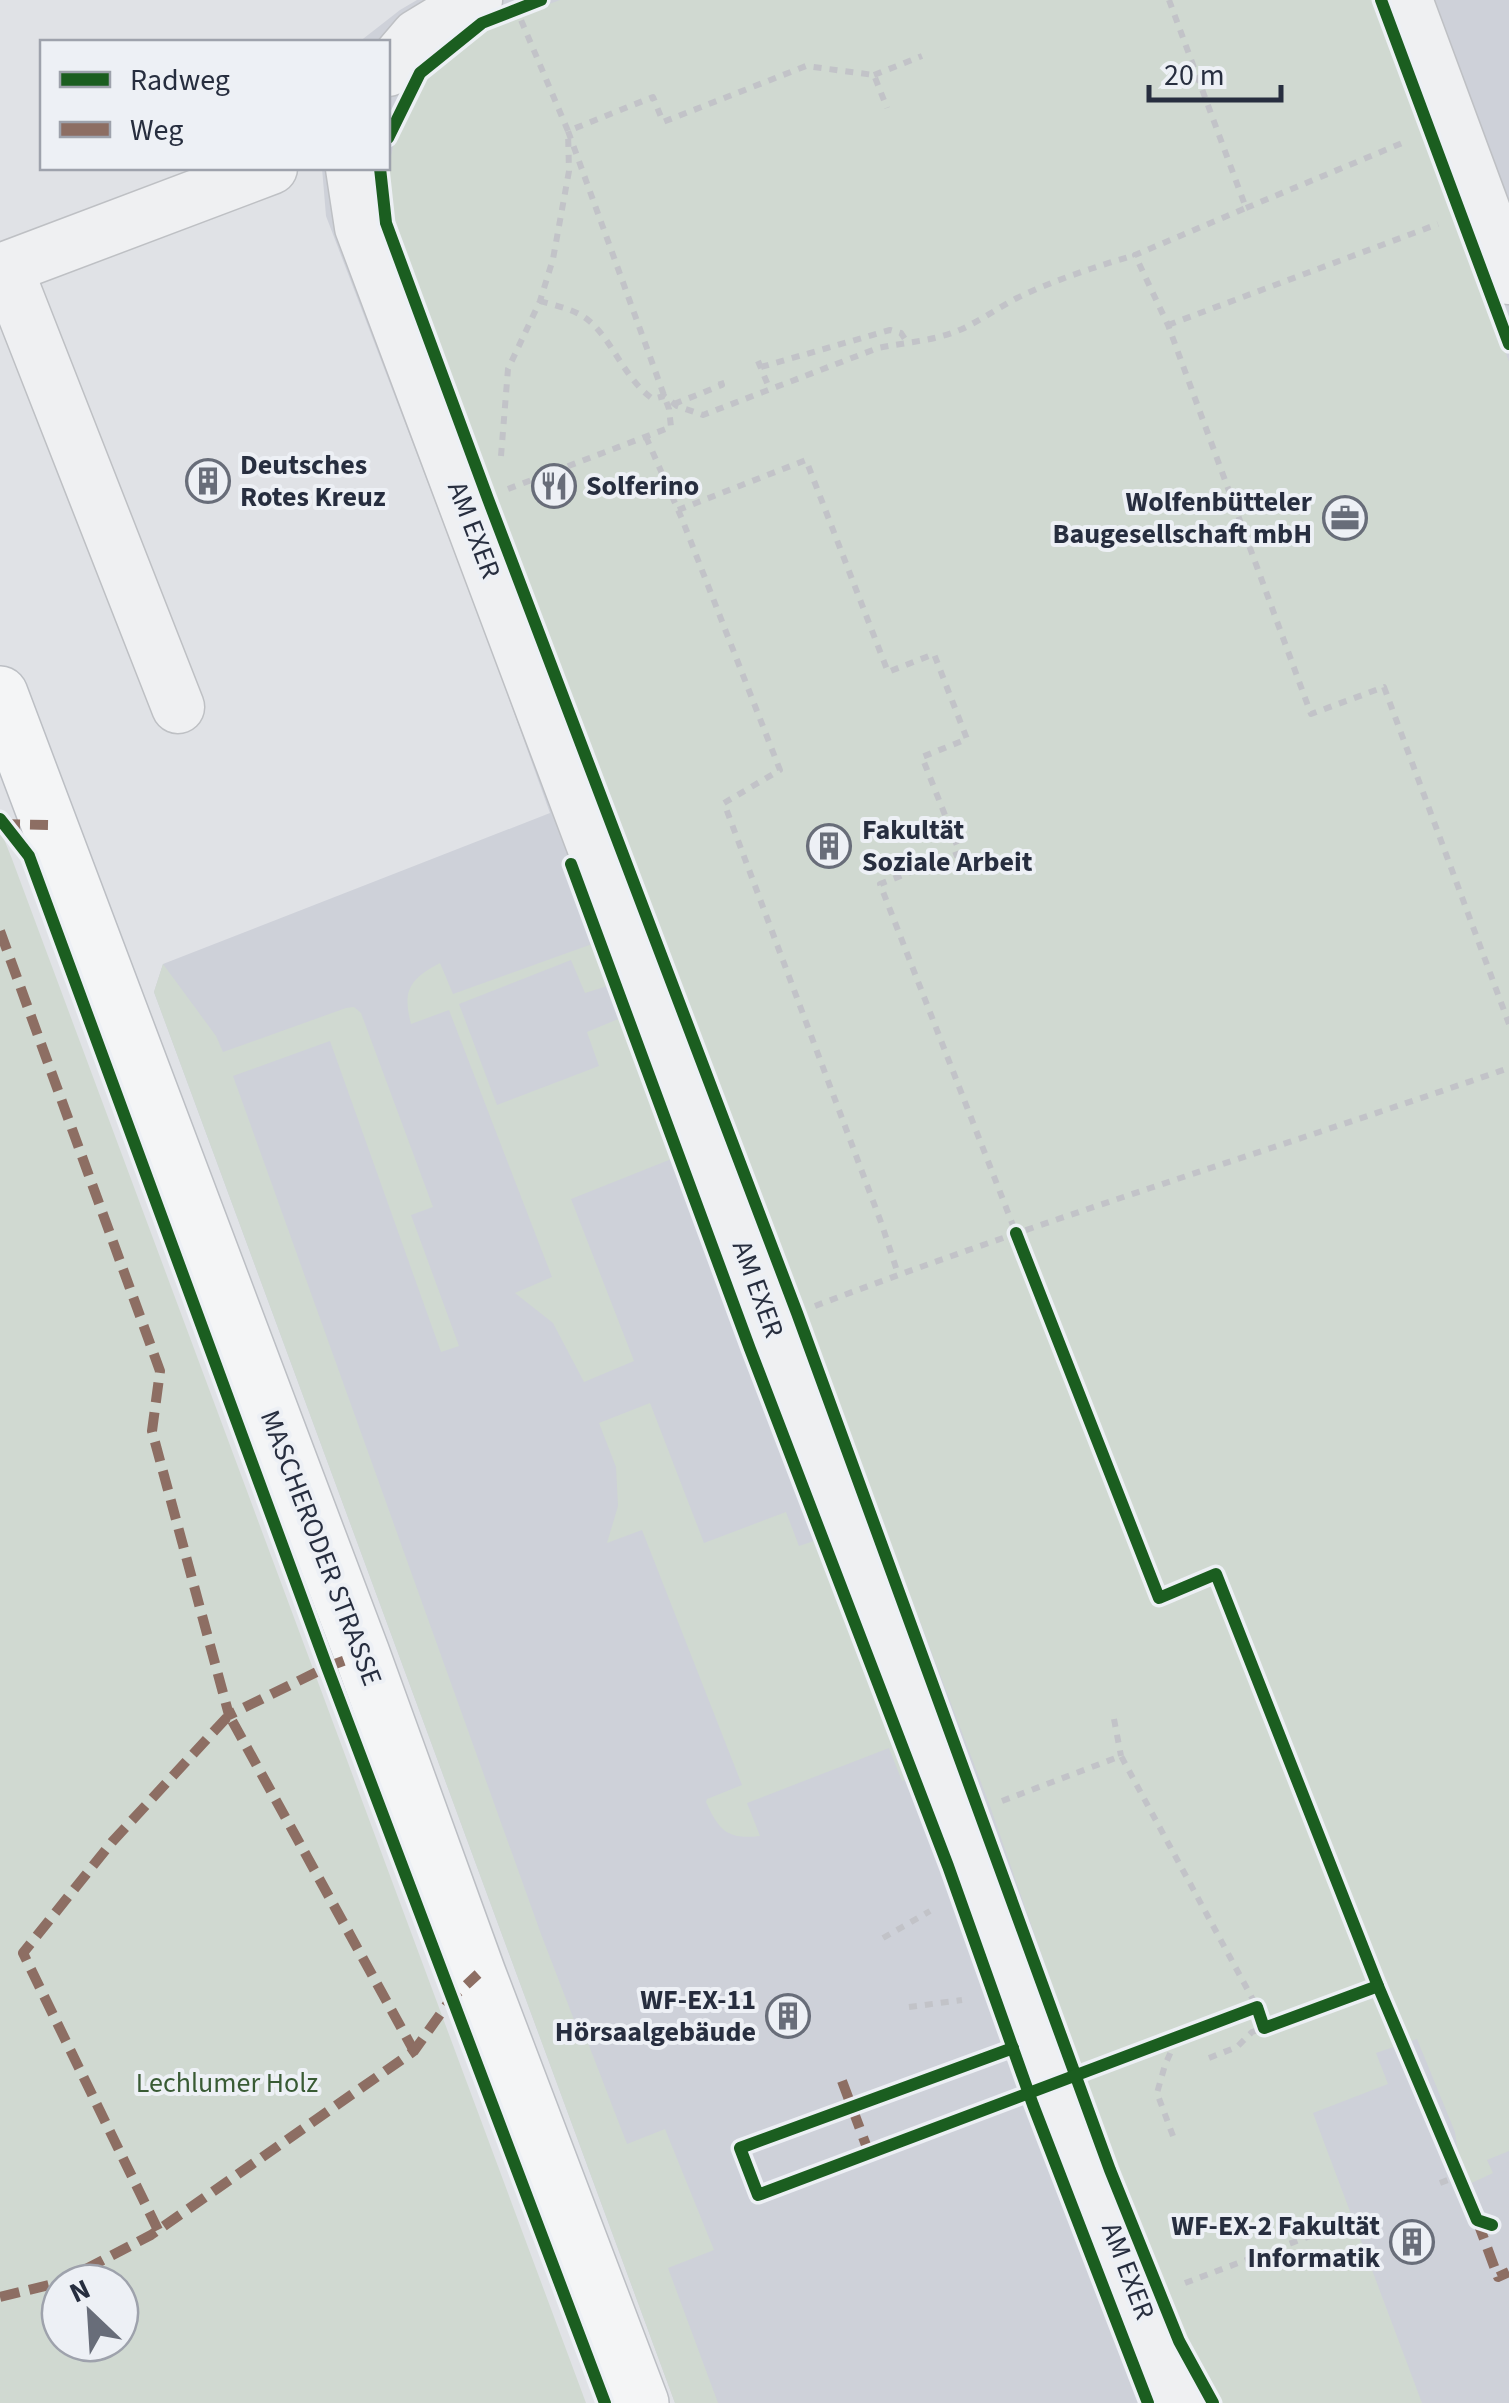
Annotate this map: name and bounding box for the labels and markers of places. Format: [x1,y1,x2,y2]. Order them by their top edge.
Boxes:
place label: Deutsches Rotes Kreuz [240,445,386,517]
building icon: Deutsches Rotes Kreuz [185,458,231,504]
restaurant icon: Solferino [531,463,577,509]
place label: Solferino [586,466,699,506]
place label: Wolfenbütteler Baugesellschaft mbH [1053,482,1313,554]
office icon: Wolfenbütteler Baugesellschaft mbH [1322,495,1368,541]
place label: Fakultät Soziale Arbeit [862,810,1033,882]
building icon: Fakultät Soziale Arbeit [806,823,852,869]
place label: WF-EX-11 Hörsaalgebäude [555,1980,756,2052]
building icon: WF-EX-11 Hörsaalgebäude [765,1993,811,2039]
place label: WF-EX-2 Fakultät Informatik [1171,2206,1381,2278]
building icon: WF-EX-2 Fakultät Informatik [1389,2219,1435,2265]

